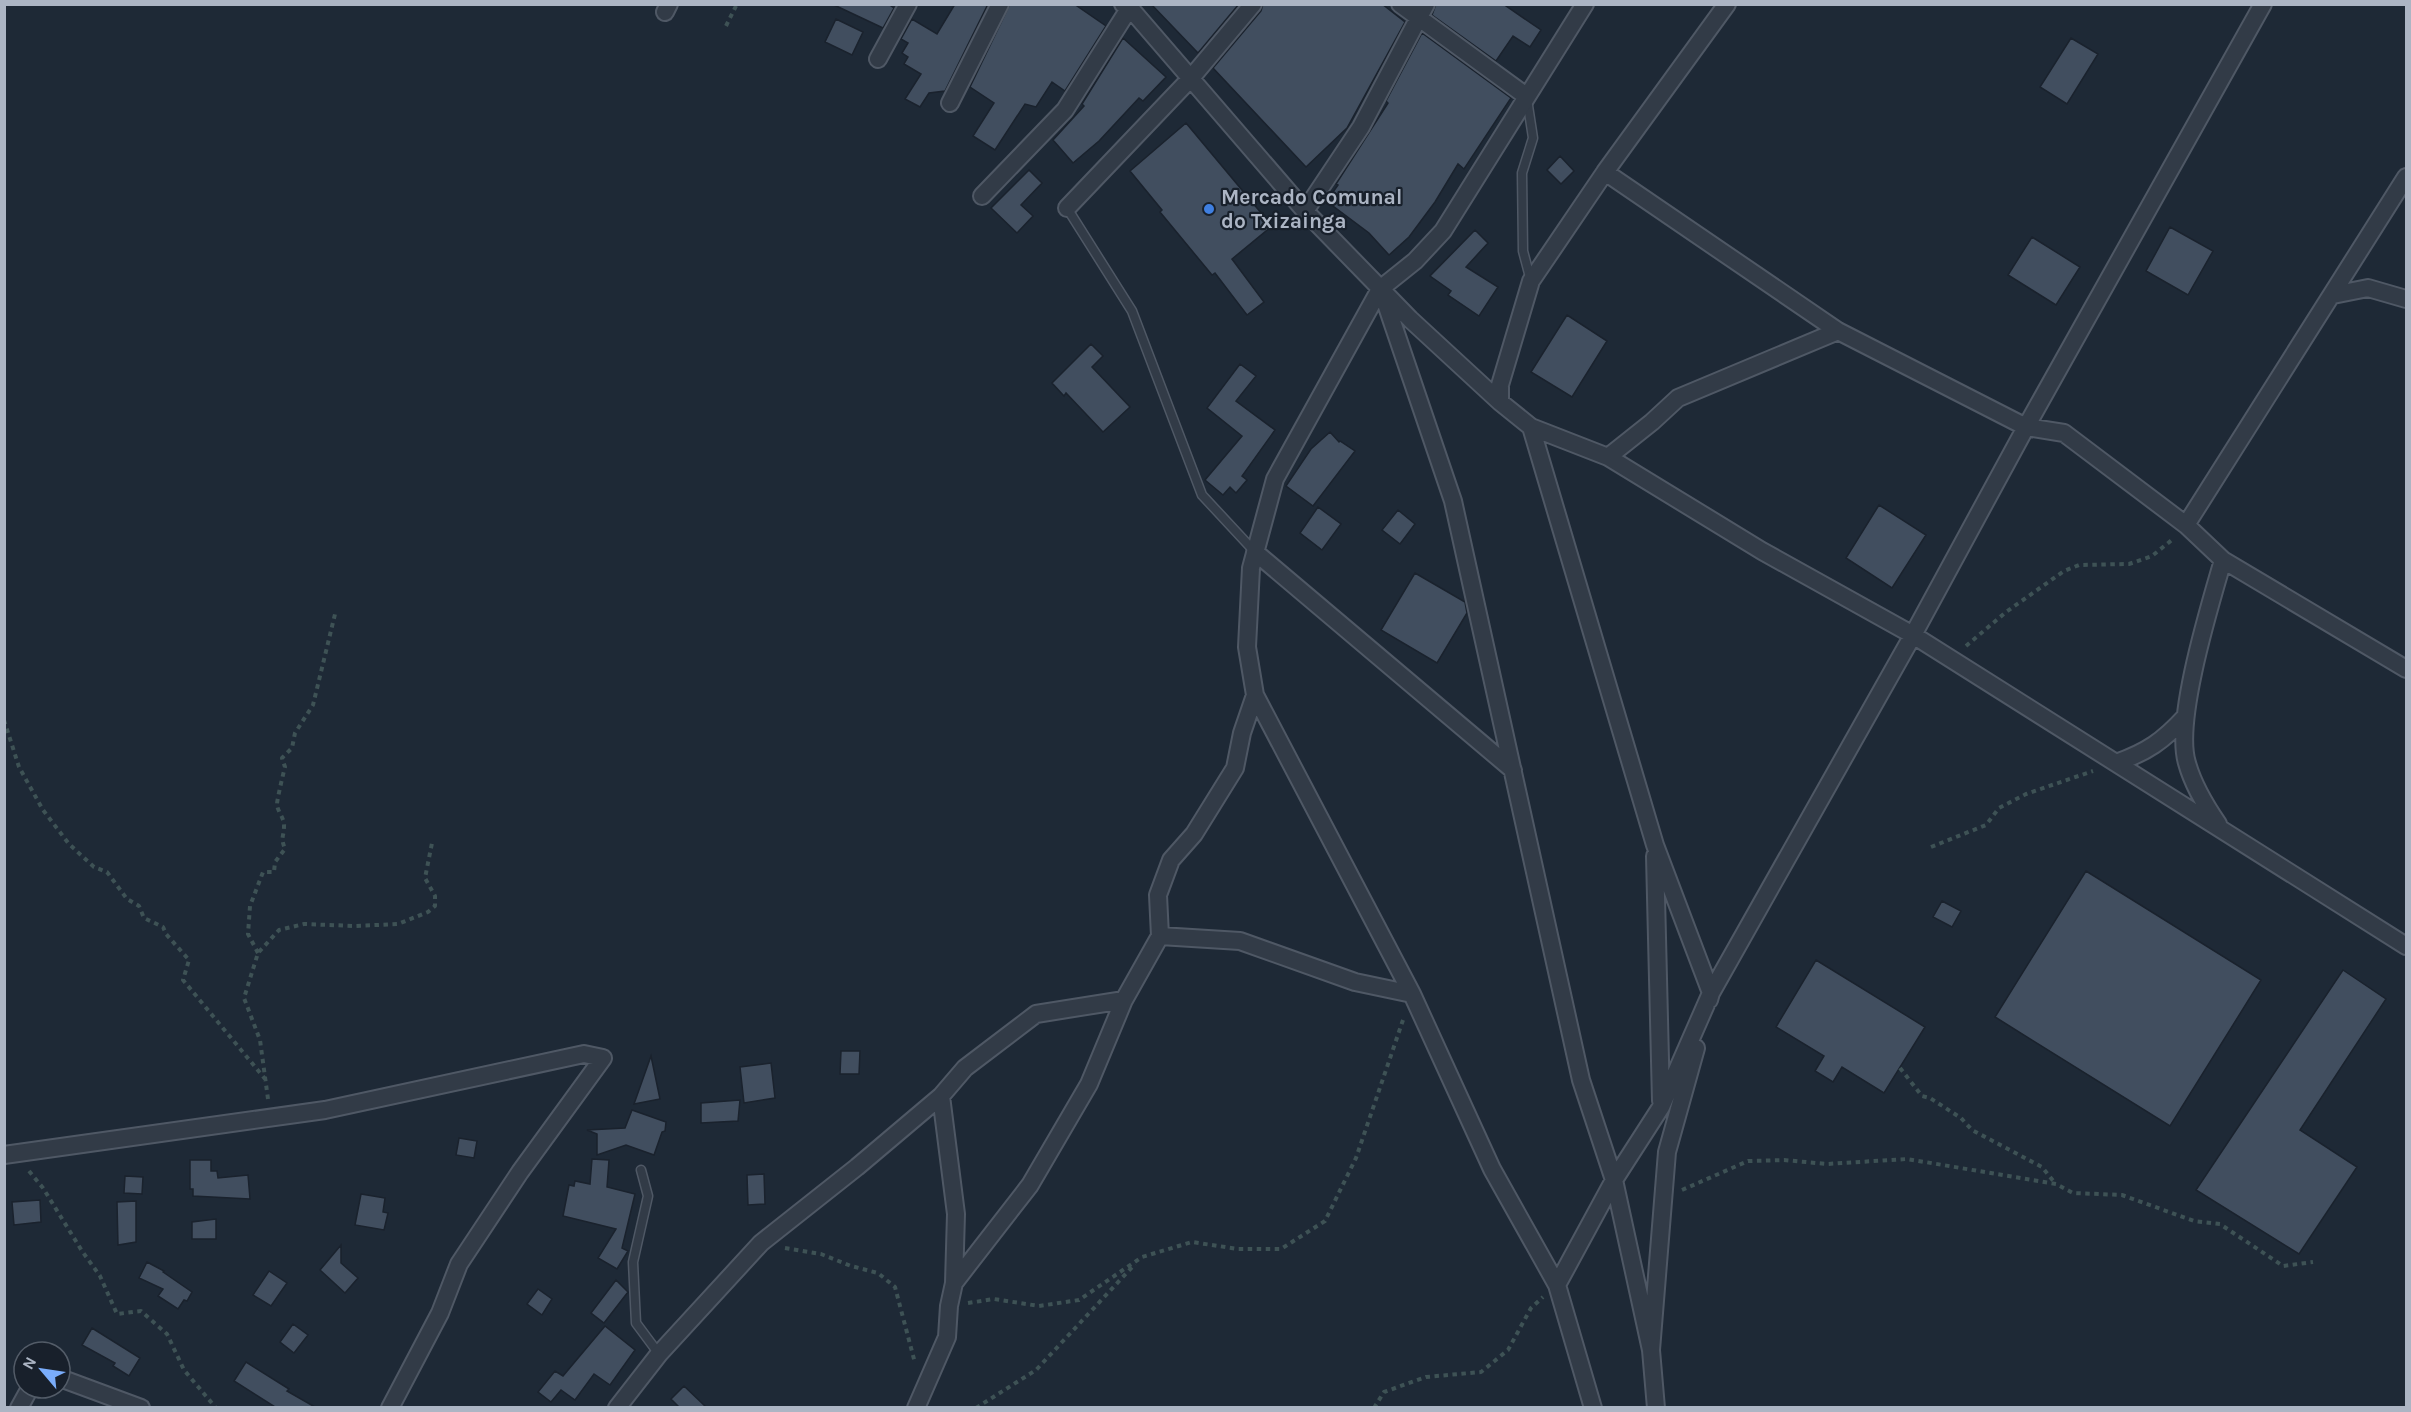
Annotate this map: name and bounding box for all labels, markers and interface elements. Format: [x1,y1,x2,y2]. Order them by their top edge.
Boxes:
place label: Mercado Comunal do Txizainga [1221,185,1402,233]
marker: Mercado Comunal do Txizainga [1202,202,1216,216]
north arrow [12,1340,72,1400]
text: N [18,1353,40,1373]

